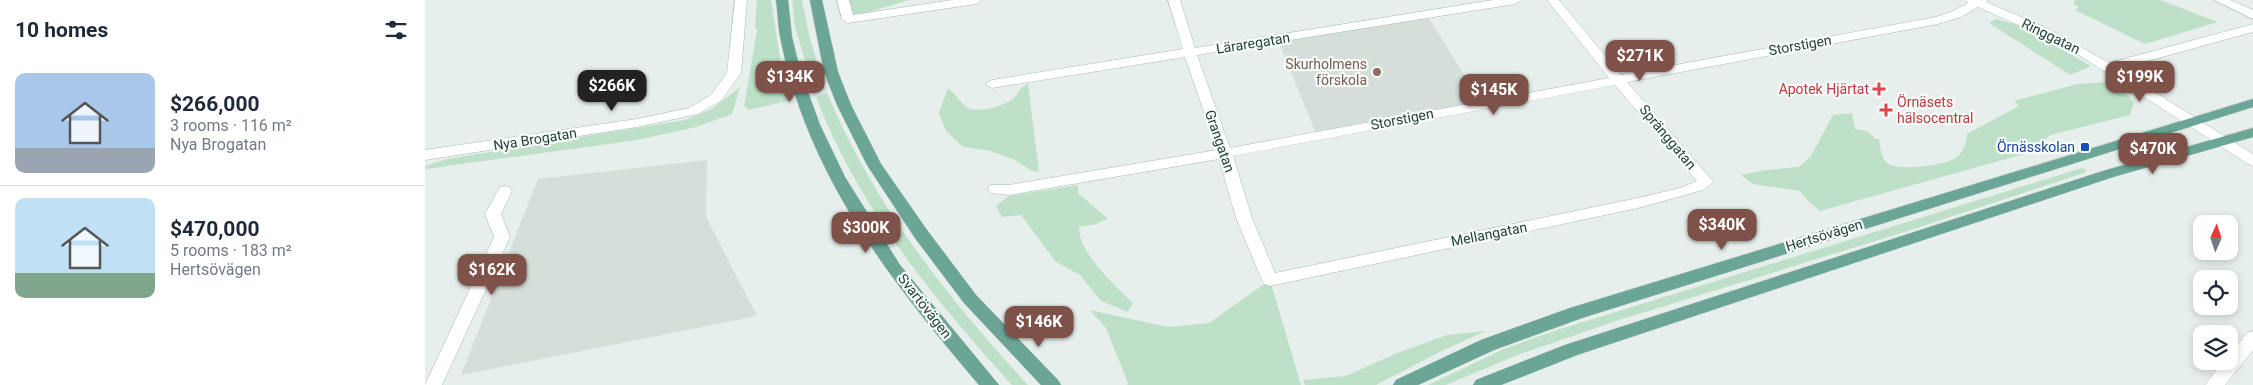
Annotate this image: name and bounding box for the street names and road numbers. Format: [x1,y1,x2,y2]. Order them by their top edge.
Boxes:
street label: Ringgatan [2019,15,2083,57]
street label: Läraregatan [1215,29,1291,57]
street label: Storstigen [1767,32,1833,58]
street label: Spränggatan [1636,101,1700,173]
street label: Storstigen [1369,105,1435,133]
street label: Grangatan [1202,108,1238,174]
street label: Nya Brogatan [492,125,578,153]
street label: Hertsövägen [1784,216,1864,254]
street label: Mellangatan [1450,219,1528,249]
street label: Svartövägen [895,271,955,341]

